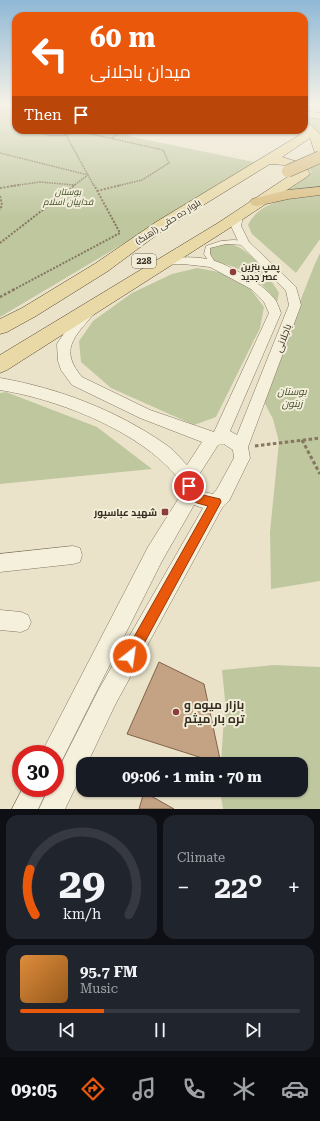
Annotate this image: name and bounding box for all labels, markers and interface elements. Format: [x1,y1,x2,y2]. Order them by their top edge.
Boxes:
text: 60 m [90,21,155,54]
icon: left [24,28,76,80]
text: میدان باجلانی [90,61,191,82]
icon: arrive [70,104,92,126]
text: Then [24,106,62,124]
park label: بوستان فداییان اسلام [42,187,94,208]
street label: بلوار ده حقی (آهنگ) [134,197,202,247]
road number: 228 [132,254,156,268]
place label: پمپ بنزین عصر جدید [241,262,281,283]
marker: پمپ بنزین عصر جدید [228,267,238,277]
street label: باجلانی [273,322,294,354]
park label: بوستان زیتون [277,386,308,410]
pin [172,469,206,503]
icon: arrive [178,475,200,497]
place label: شهید عباسپور [93,507,157,519]
marker: شهید عباسپور [160,507,170,517]
position arrow [109,635,151,677]
place label: بازار میوه و تره بار میثم [184,698,245,727]
marker: بازار میوه و تره بار میثم [171,707,181,717]
speed limit sign: 30 [12,745,64,797]
text: 09:06 · 1 min · 70 m [122,768,262,786]
text: Climate [177,850,225,865]
text: 29 [58,859,105,908]
text: 22° [214,870,263,905]
text: − [177,875,189,900]
text: + [288,875,300,900]
text: km/h [62,906,101,922]
text: 95.7 FM [80,963,137,981]
text: Music [80,981,118,996]
icon: previous [56,1019,78,1041]
icon: pause [149,1019,171,1041]
icon: next [242,1019,264,1041]
icon: directions [79,1075,107,1103]
icon: music [130,1075,158,1103]
icon: phone [180,1075,208,1103]
icon: climate [230,1075,258,1103]
icon: car [281,1075,309,1103]
text: 09:05 [11,1079,57,1100]

